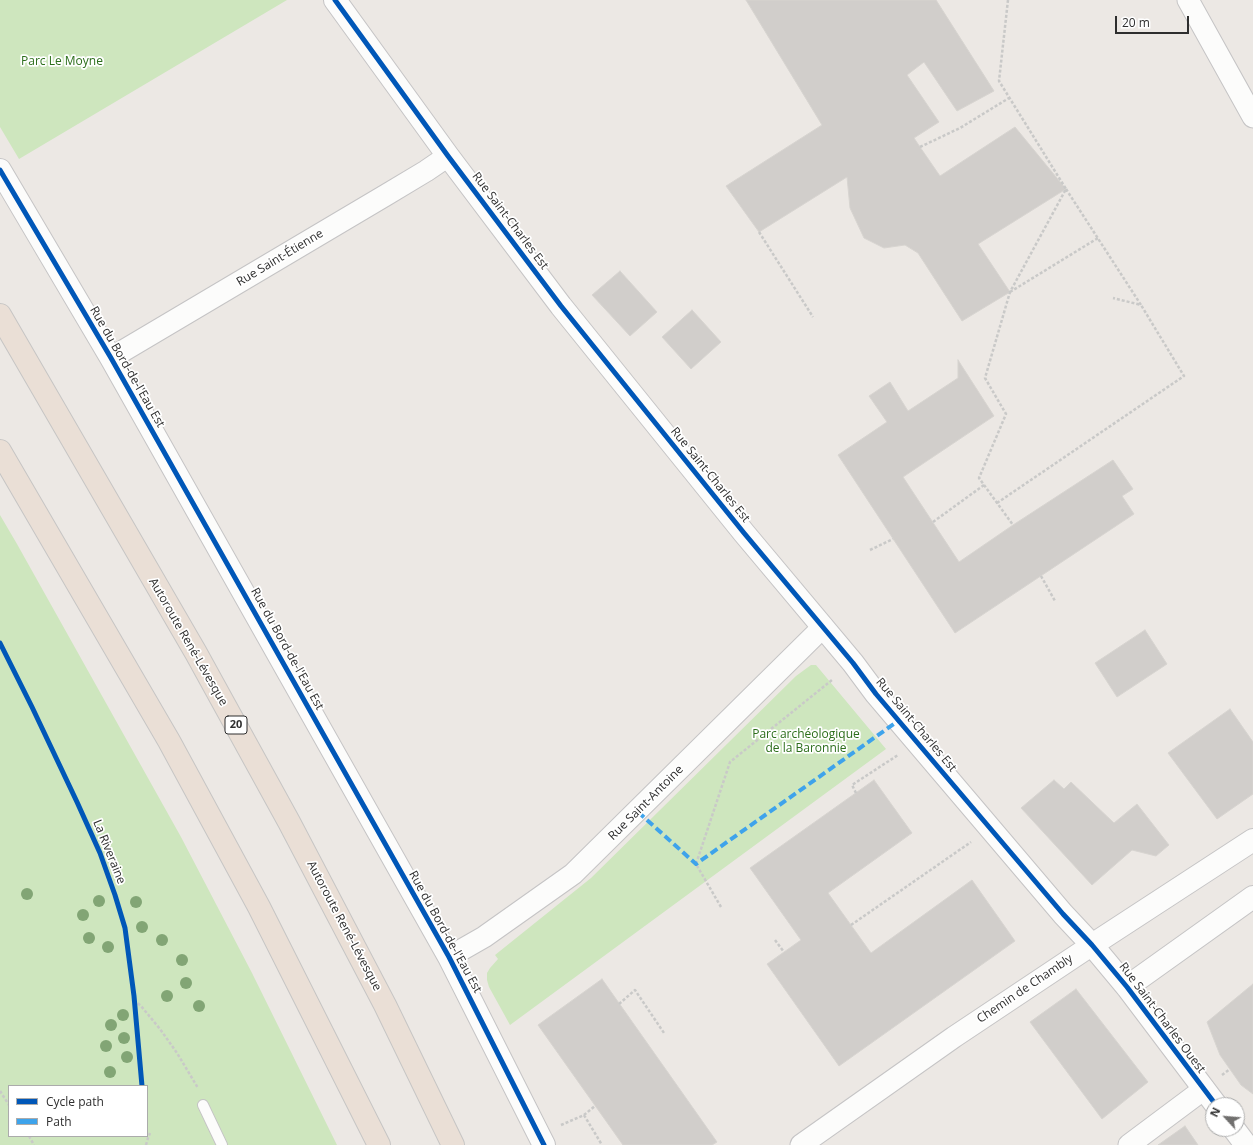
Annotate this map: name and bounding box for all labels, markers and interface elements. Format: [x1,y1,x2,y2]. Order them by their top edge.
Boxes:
scale bar [1117,8,1191,34]
text: 20 m [1122,14,1150,31]
park label: Parc Le Moyne [21,55,103,69]
street label: Rue Saint-Charles Est [469,169,551,273]
street label: Rue Saint-Étienne [234,226,326,290]
street label: Rue du Bord-de-l'Eau Est [86,304,168,430]
street label: Rue Saint-Charles Est [667,425,753,525]
street label: Autoroute René-Lévesque [146,576,230,708]
street label: Rue du Bord-de-l'Eau Est [247,585,327,713]
street label: Rue Saint-Charles Est [873,675,959,775]
road number: 20 [225,716,247,734]
park label: Parc archéologique de la Baronnie [752,728,860,756]
street label: Rue Saint-Antoine [606,763,686,843]
street label: La Riveraine [90,818,128,886]
street label: Autoroute René-Lévesque [304,859,384,993]
street label: Rue du Bord-de-l'Eau Est [405,868,485,996]
street label: Chemin de Chambly [974,952,1076,1026]
street label: Rue Saint-Charles Ouest [1116,960,1208,1076]
legend [8,1085,148,1137]
text: Cycle path [46,1093,104,1110]
north arrow [1205,1097,1245,1137]
text: N [1206,1105,1223,1119]
text: Path [46,1113,72,1130]

